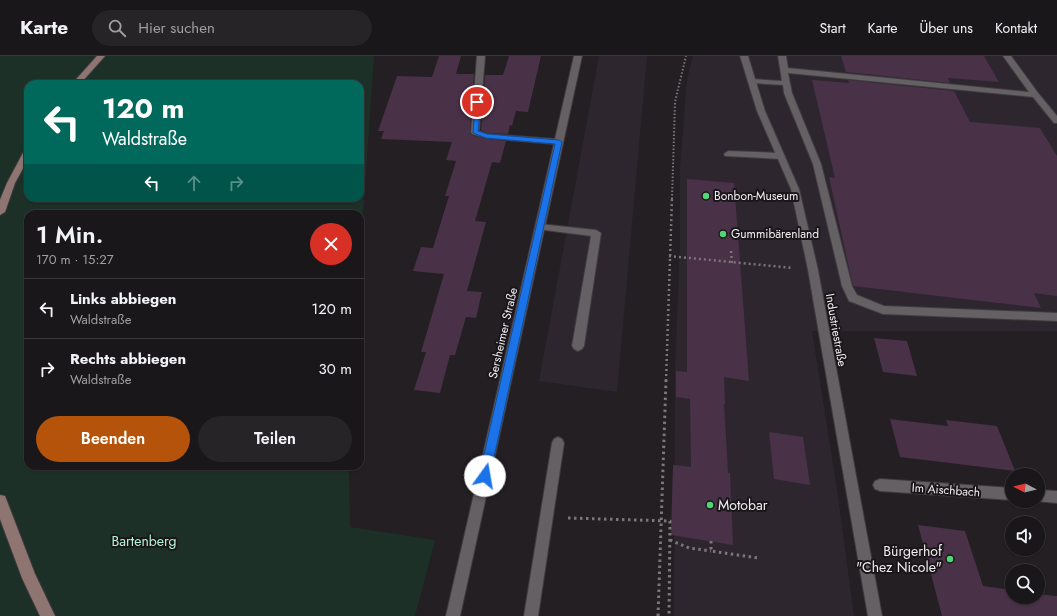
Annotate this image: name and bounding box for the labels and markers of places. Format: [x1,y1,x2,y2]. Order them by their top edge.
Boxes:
pin [460,85,494,119]
place label: Bonbon-Museum [714,187,798,205]
marker: Bonbon-Museum [701,191,711,201]
place label: Gummibärenland [731,225,819,243]
marker: Gummibärenland [718,229,728,239]
place label: Motobar [718,495,768,515]
marker: Motobar [705,500,715,510]
place label: Bürgerhof "Chez Nicole" [856,541,943,577]
marker: Bürgerhof "Chez Nicole" [945,554,955,564]

